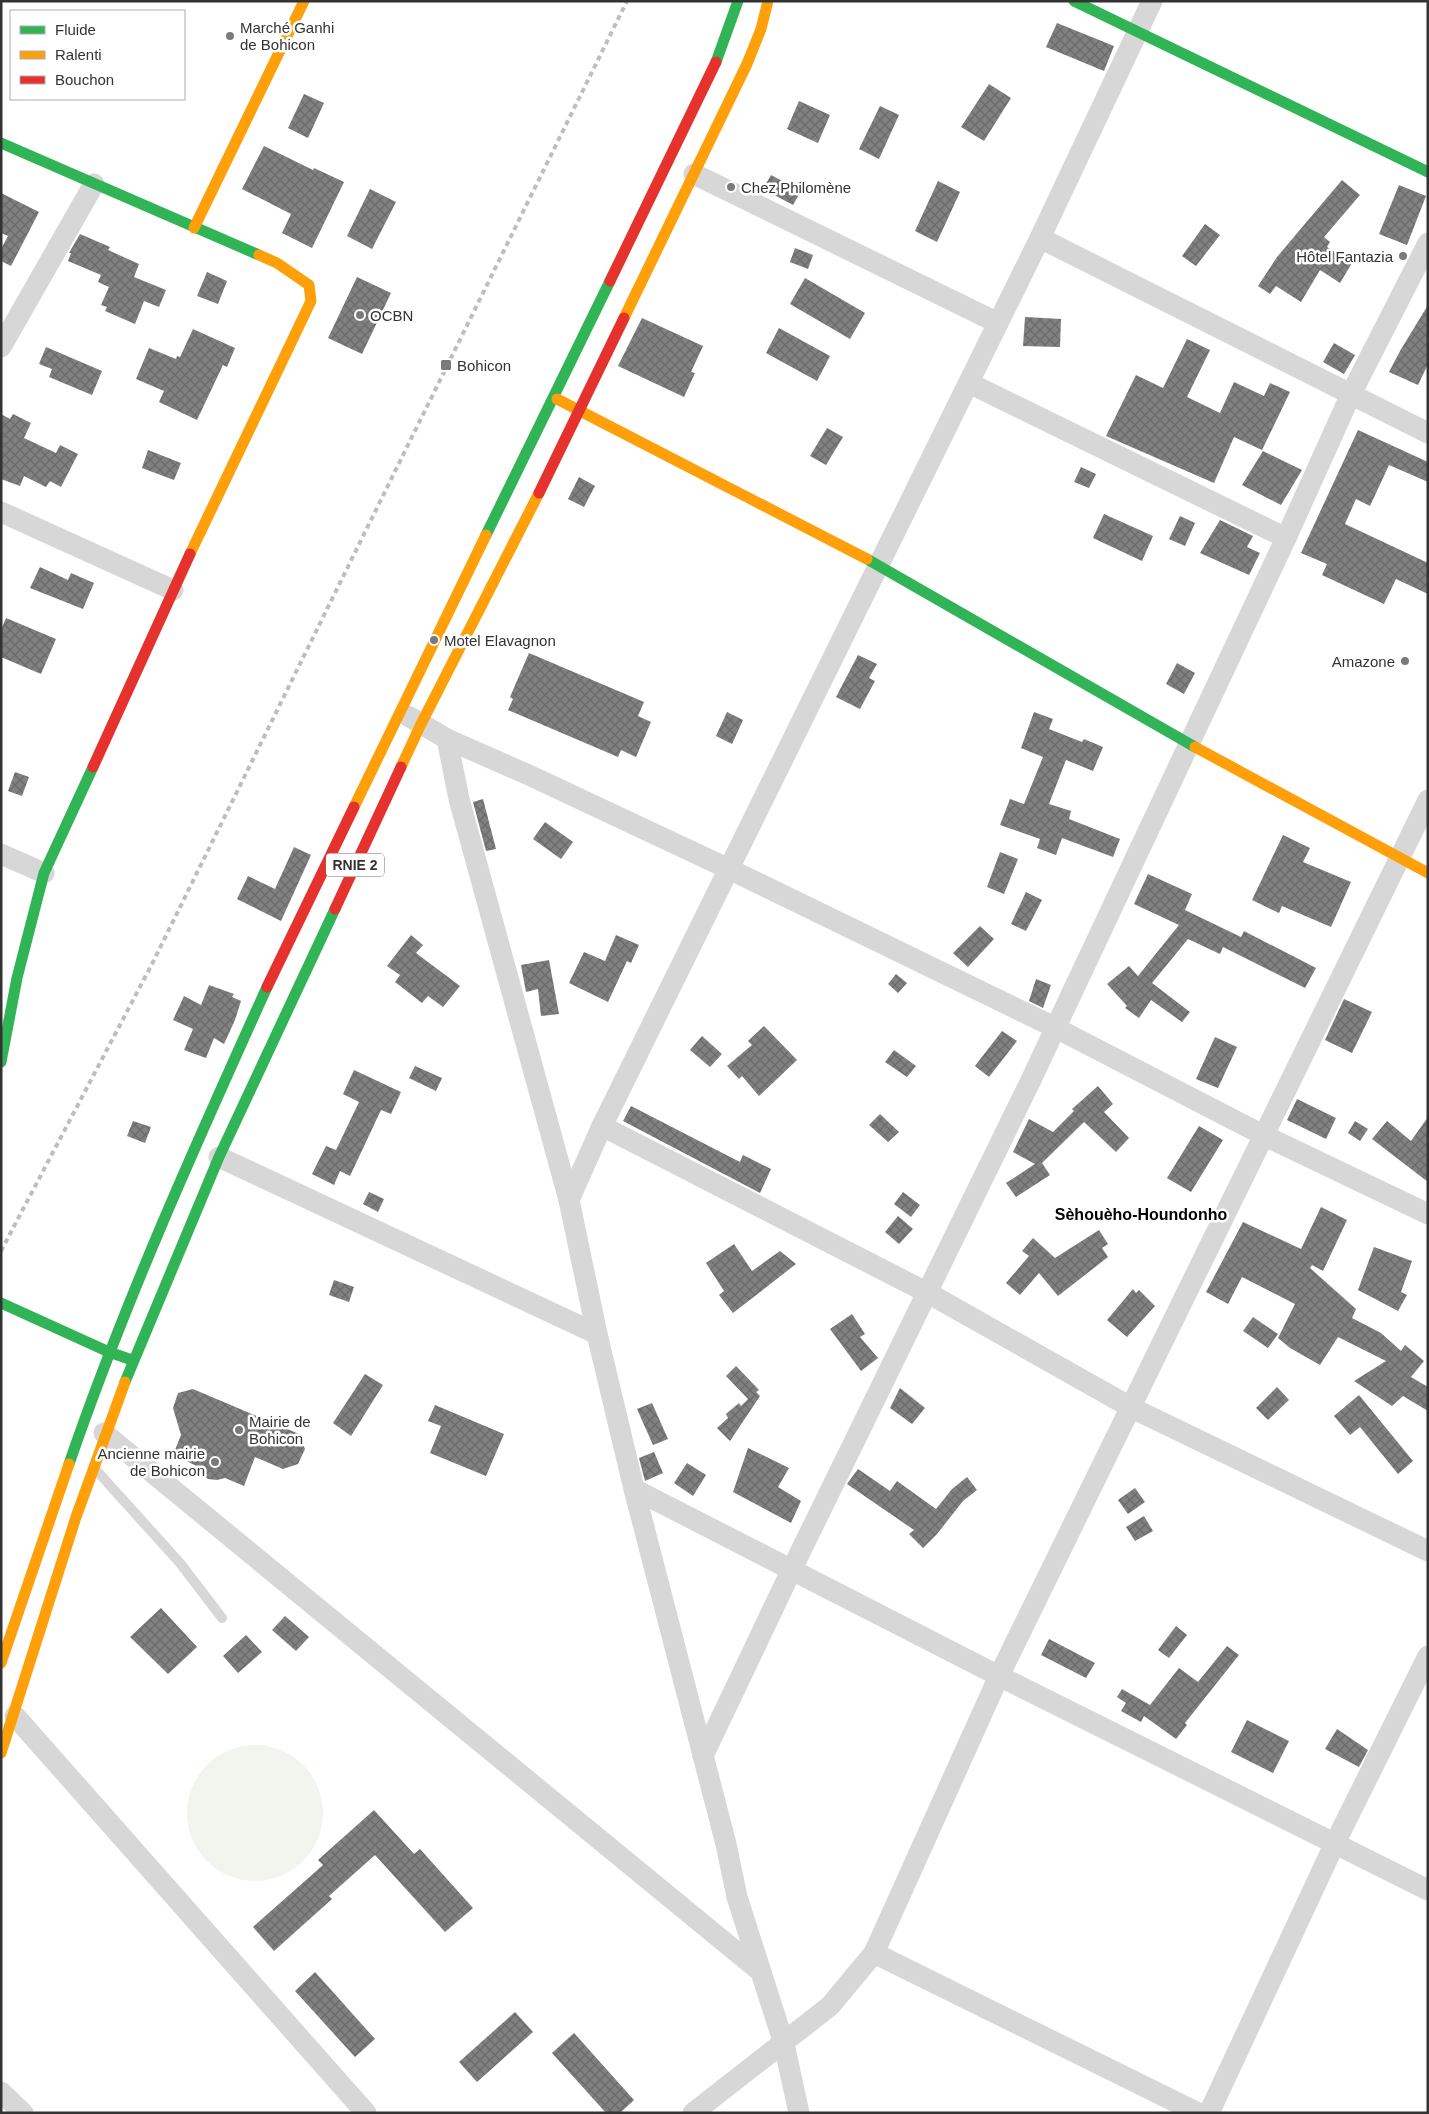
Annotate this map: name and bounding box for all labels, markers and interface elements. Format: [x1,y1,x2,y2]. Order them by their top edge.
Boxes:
legend [10,10,185,100]
place label: Marché Ganhi de Bohicon [240,19,334,53]
text: Fluide [55,21,96,38]
marker: Marché Ganhi de Bohicon [224,30,236,42]
text: Ralenti [55,46,102,63]
text: Bouchon [55,71,114,88]
place label: Chez Philomène [741,179,851,196]
marker: Chez Philomène [725,181,737,193]
place label: Hôtel Fantazia [1296,248,1394,265]
marker: Hôtel Fantazia [1397,250,1409,262]
place label: OCBN [370,307,413,324]
marker: OCBN [354,309,366,321]
place label: Bohicon [457,357,511,374]
marker: Bohicon [439,358,453,372]
place label: Motel Elavagnon [444,632,556,649]
marker: Motel Elavagnon [428,634,440,646]
place label: Amazone [1332,653,1395,670]
marker: Amazone [1399,655,1411,667]
road number: RNIE 2 [326,854,384,876]
district label: Sèhouèho-Houndonho [1055,1206,1227,1223]
place label: Mairie de Bohicon [249,1413,311,1447]
marker: Mairie de Bohicon [233,1424,245,1436]
place label: Ancienne mairie de Bohicon [97,1445,205,1479]
marker: Ancienne mairie de Bohicon [209,1456,221,1468]

